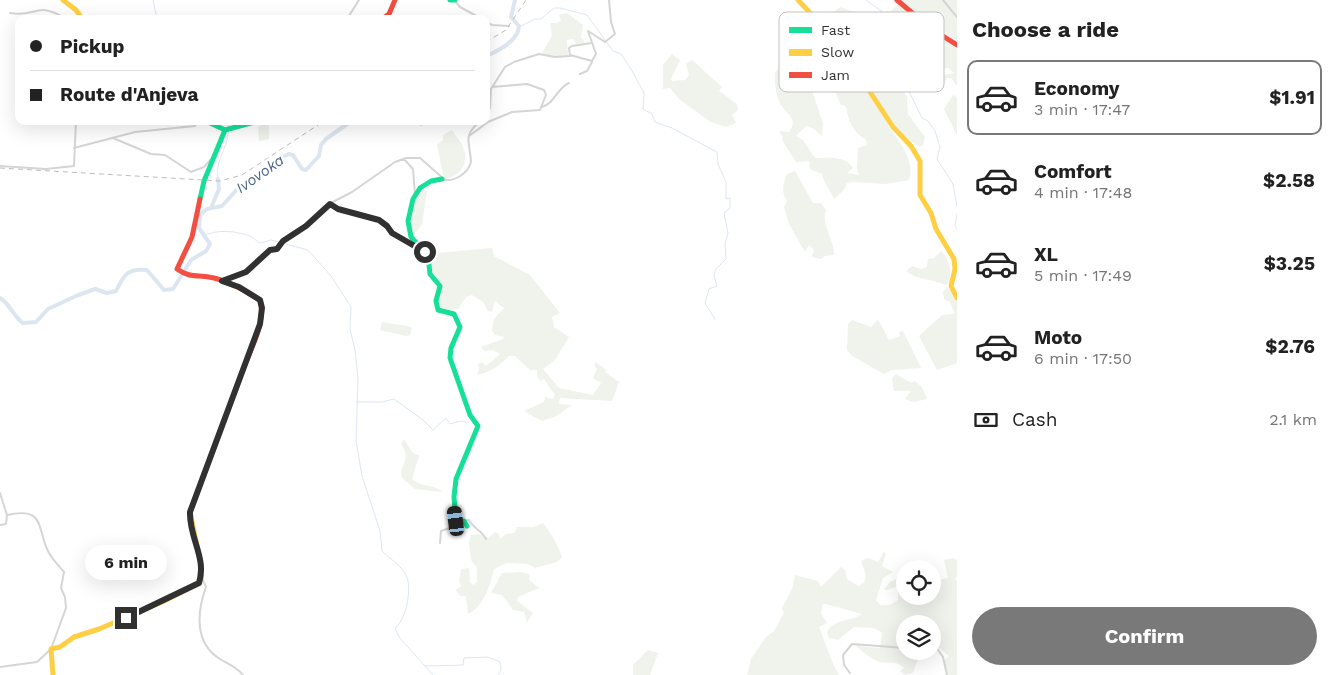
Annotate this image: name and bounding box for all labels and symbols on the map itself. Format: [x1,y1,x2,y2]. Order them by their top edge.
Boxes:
legend [779,12,944,92]
text: Fast [821,22,850,38]
text: Slow [821,44,854,60]
text: Jam [821,67,850,83]
water label: Ivovoka [233,151,287,197]
route start [414,241,436,263]
car [446,505,465,537]
callout: 6 min [85,546,167,580]
route end [115,607,137,629]

